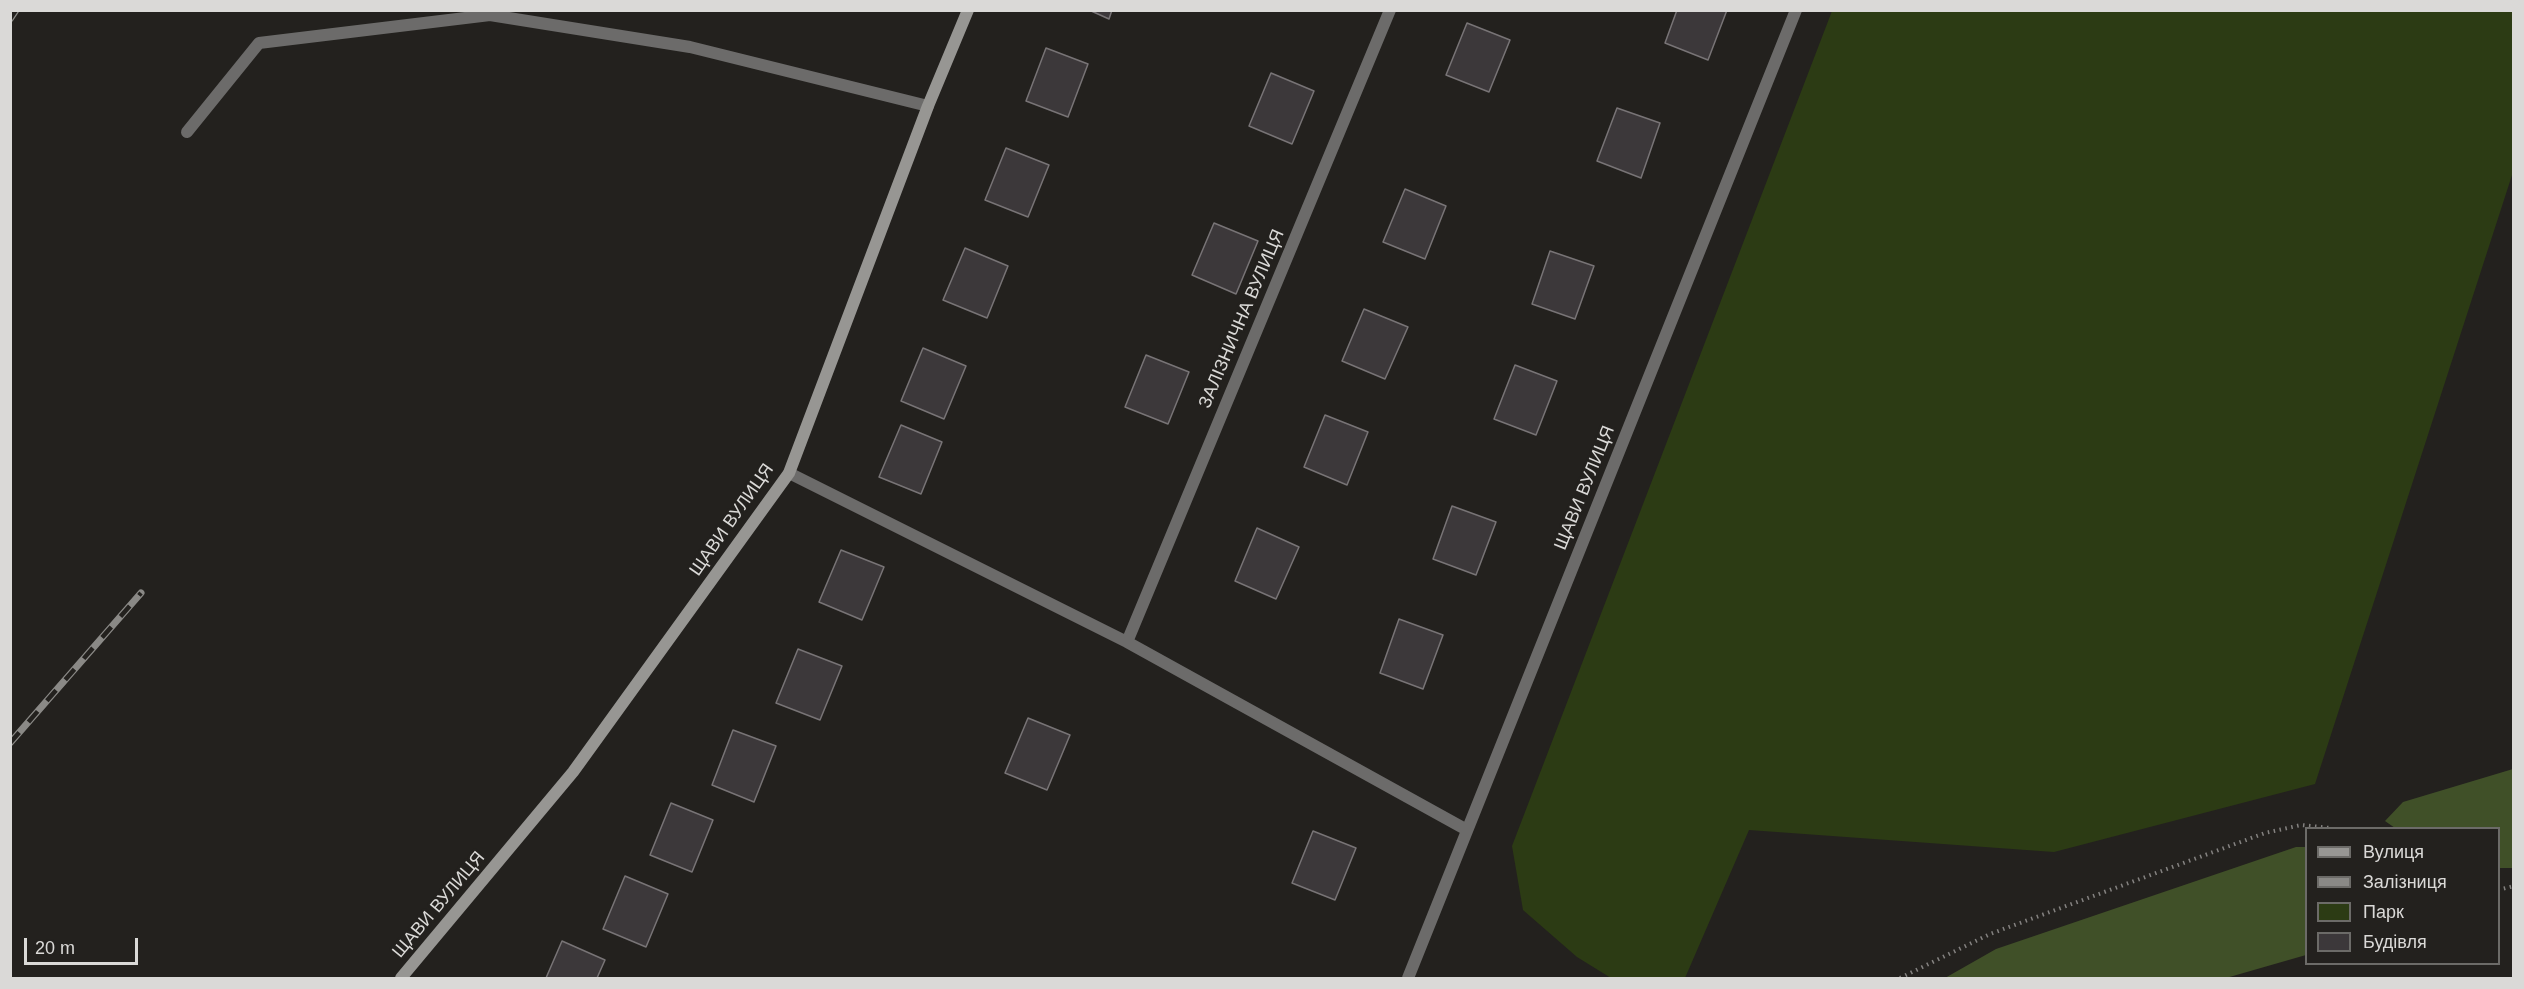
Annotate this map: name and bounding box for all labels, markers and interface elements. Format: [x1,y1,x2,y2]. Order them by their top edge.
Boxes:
street label: ЗАЛІЗНИЧНА ВУЛИЦЯ [1195,226,1289,412]
street label: ЩАВИ ВУЛИЦЯ [1550,423,1620,553]
street label: ЩАВИ ВУЛИЦЯ [685,460,779,580]
legend [2305,827,2500,965]
text: Вулиця [2363,842,2424,862]
street label: ЩАВИ ВУЛИЦЯ [388,847,490,963]
text: Залізниця [2363,872,2447,892]
text: Парк [2363,902,2404,922]
scale bar [27,926,141,964]
text: Будівля [2363,932,2427,952]
text: 20 m [35,938,75,958]

